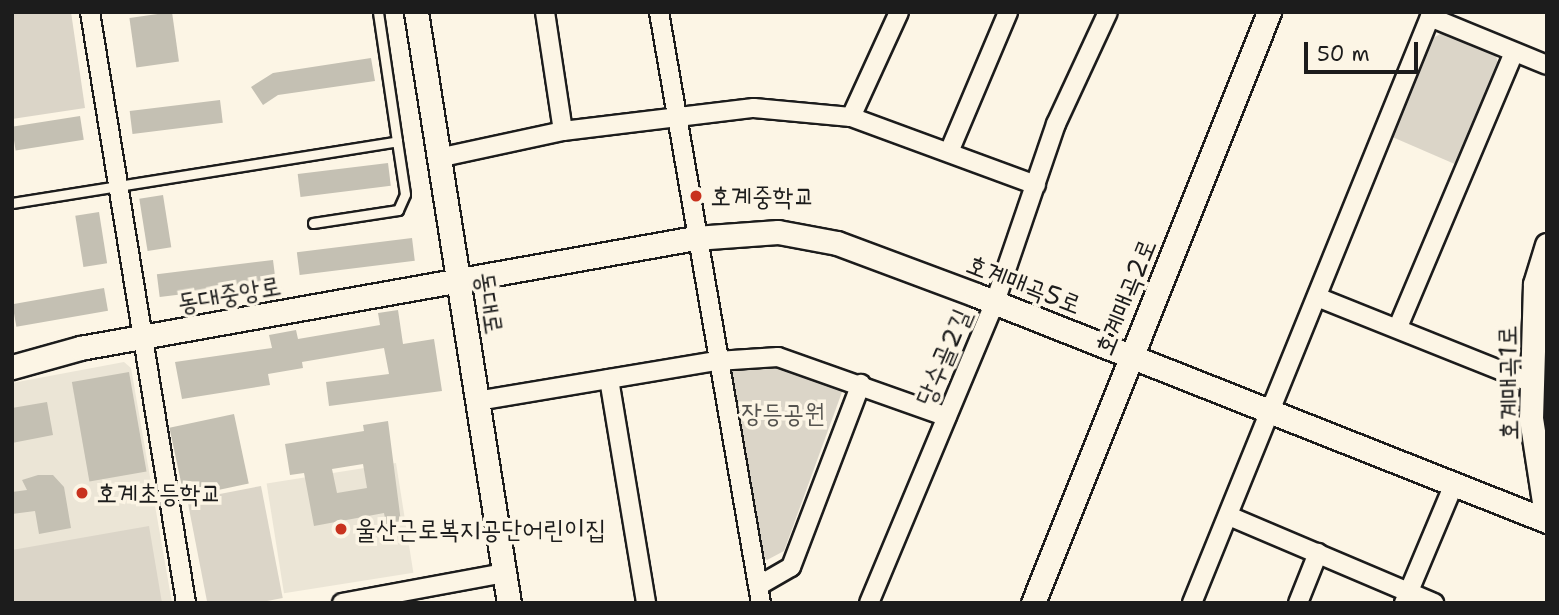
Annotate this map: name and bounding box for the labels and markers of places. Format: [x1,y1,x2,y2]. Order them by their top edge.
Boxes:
place label: 호계중학교 [710,180,815,212]
marker: 호계중학교 [688,188,704,204]
place label: 호계초등학교 [96,477,222,509]
marker: 호계초등학교 [74,485,90,501]
place label: 울산근로복지공단어린이집 [355,513,606,545]
marker: 울산근로복지공단어린이집 [333,521,349,537]

